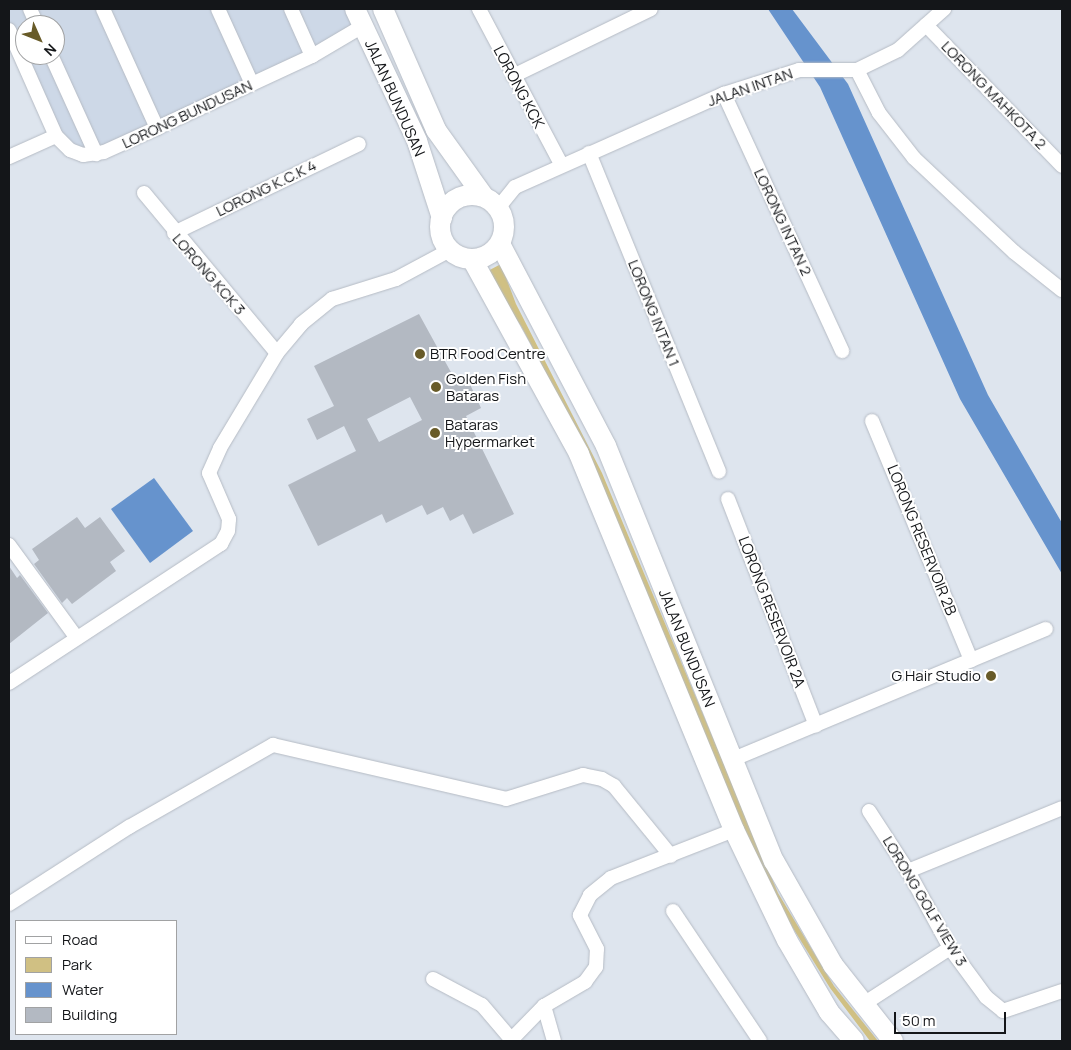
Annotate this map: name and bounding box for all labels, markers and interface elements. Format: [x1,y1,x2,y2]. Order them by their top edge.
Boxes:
north arrow [15,15,65,65]
street label: JALAN BUNDUSAN [361,37,429,159]
street label: LORONG MAHKOTA 2 [938,37,1050,153]
text: N [40,40,61,60]
street label: LORONG KCK [490,43,548,131]
street label: JALAN INTAN [705,64,795,110]
street label: LORONG BUNDUSAN [119,76,255,152]
street label: LORONG K.C.K 4 [213,156,319,220]
street label: LORONG INTAN 2 [750,166,816,278]
street label: LORONG KCK 3 [169,230,249,318]
street label: LORONG INTAN 1 [624,257,684,369]
place label: BTR Food Centre [430,345,545,363]
marker: BTR Food Centre [414,348,426,360]
place label: Golden Fish Bataras [446,369,526,404]
marker: Golden Fish Bataras [430,381,442,393]
place label: Bataras Hypermarket [445,415,535,450]
marker: Bataras Hypermarket [429,427,441,439]
street label: LORONG RESERVOIR 2B [884,462,960,618]
street label: LORONG RESERVOIR 2A [735,534,809,690]
street label: JALAN BUNDUSAN [655,586,719,710]
place label: G Hair Studio [891,667,981,685]
marker: G Hair Studio [985,670,997,682]
street label: LORONG GOLF VIEW 3 [879,833,971,969]
legend [15,920,178,1035]
text: Road [62,929,98,950]
text: Park [62,954,92,975]
text: Water [62,979,104,1000]
scale bar [896,1002,1008,1034]
text: Building [62,1004,117,1025]
text: 50 m [902,1010,936,1031]

